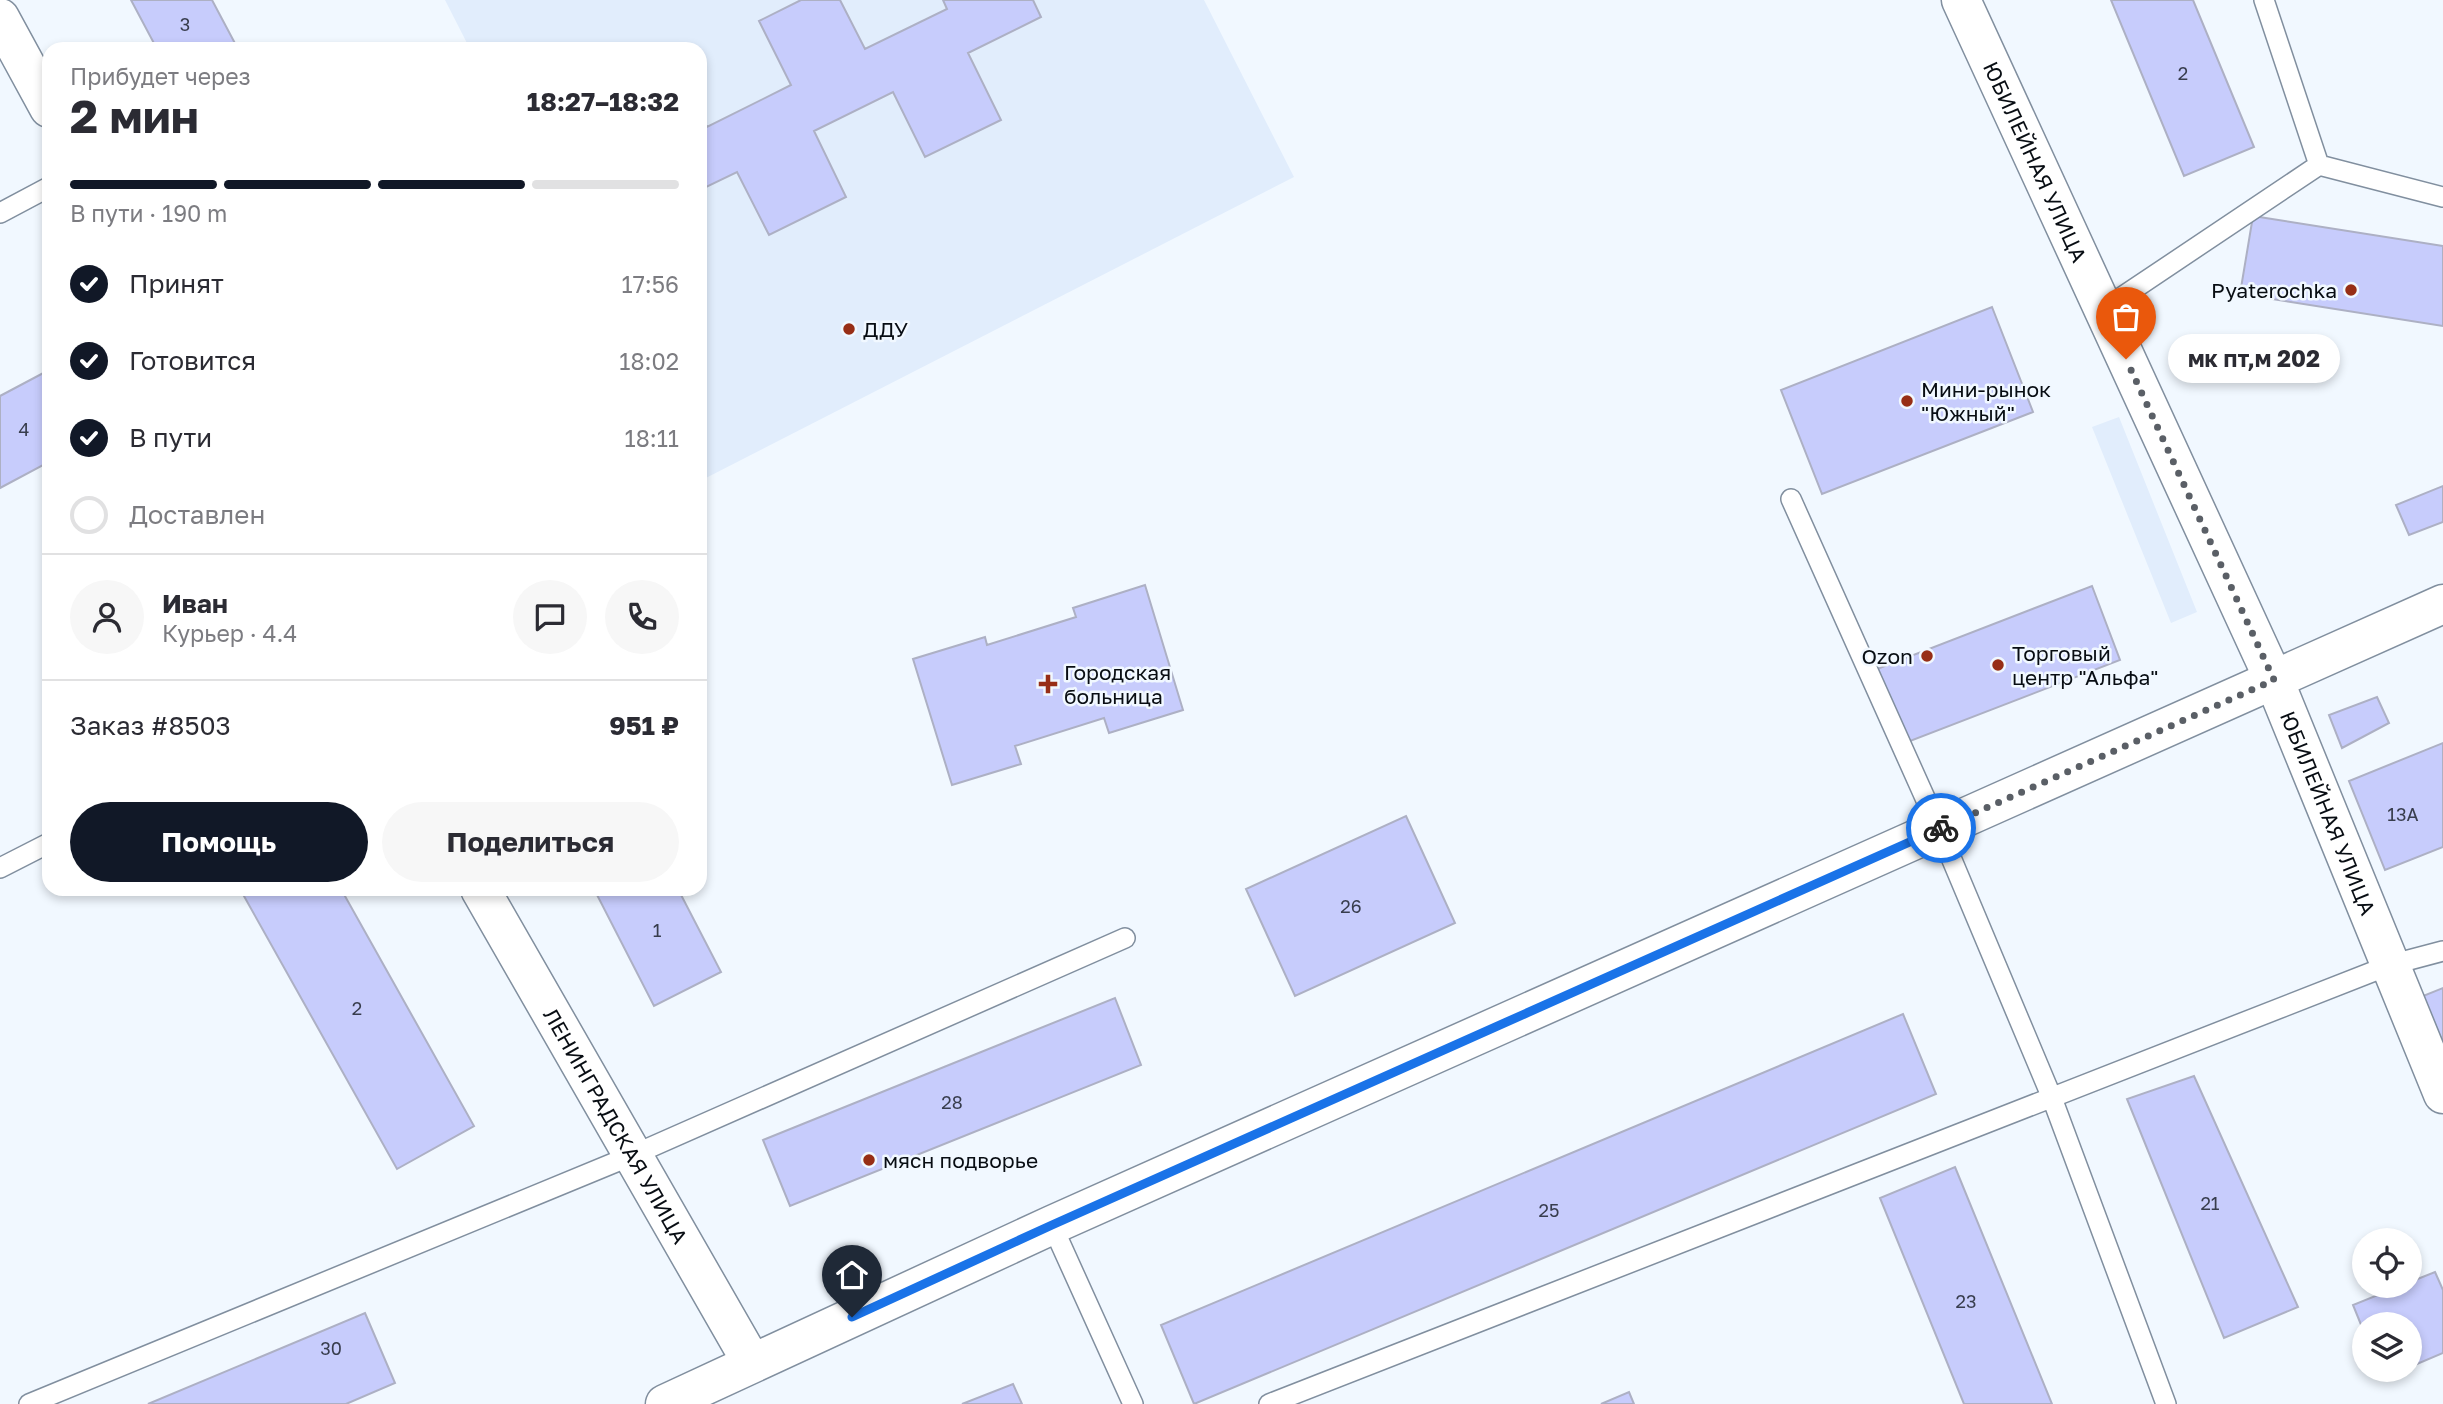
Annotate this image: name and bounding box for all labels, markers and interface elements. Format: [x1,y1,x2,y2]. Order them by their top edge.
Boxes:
house number: 3 [180,13,190,35]
street label: ЮБИЛЕЙНАЯ УЛИЦА [1978,57,2093,266]
text: Прибудет через [70,62,251,90]
house number: 2 [2178,62,2188,84]
text: 18:27–18:32 [527,86,679,117]
text: 2 мин [70,88,199,143]
text: В пути · 190 m [70,199,227,227]
icon: check [70,265,108,303]
text: Принят [129,268,224,299]
text: 17:56 [622,270,679,298]
place label: Pyaterochka [2211,277,2337,303]
marker: Pyaterochka [2343,282,2359,298]
pin [2096,287,2156,359]
icon: bag [2107,298,2145,336]
place label: ДДУ [863,316,908,342]
marker: ДДУ [841,321,857,337]
callout: мк пт,м 202 [2168,334,2340,384]
icon: check [70,342,108,380]
text: мк пт,м 202 [2188,344,2320,372]
text: Готовится [129,345,256,376]
text: 18:02 [619,347,679,375]
place label: Мини-рынок "Южный" [1921,376,2051,426]
marker: Мини-рынок "Южный" [1899,393,1915,409]
house number: 4 [19,418,30,440]
icon: check [70,419,108,457]
text: В пути [129,422,212,453]
text: 18:11 [625,424,679,452]
text: Доставлен [129,499,265,530]
button: person [70,580,144,654]
button: chat [513,580,587,654]
button: phone [605,580,679,654]
text: Иван [162,588,228,619]
text: Курьер · 4.4 [162,619,297,647]
place label: Торговый центр "Альфа" [2012,640,2158,690]
place label: Ozon [1861,643,1913,669]
marker: Ozon [1919,648,1935,664]
marker: Торговый центр "Альфа" [1990,657,2006,673]
place label: Городская больница [1064,659,1171,709]
marker: Городская больница [1038,674,1058,694]
street label: ЮБИЛЕЙНАЯ УЛИЦА [2275,707,2381,919]
text: Заказ #8503 [70,710,231,741]
text: 951 ₽ [609,710,679,741]
courier [1906,793,1976,863]
button: Помощь [70,802,368,882]
button: Поделиться [382,802,679,882]
house number: 13А [2387,803,2419,825]
icon: bike [1922,809,1960,847]
house number: 26 [1340,895,1362,917]
house number: 1 [653,919,662,941]
house number: 2 [352,997,362,1019]
street label: ЛЕНИНГРАДСКАЯ УЛИЦА [538,1003,694,1248]
house number: 28 [941,1091,963,1113]
place label: мясн подворье [883,1147,1038,1173]
marker: мясн подворье [861,1152,877,1168]
house number: 21 [2200,1192,2220,1214]
house number: 25 [1539,1199,1559,1221]
map controls [2352,1228,2422,1382]
button: locate [2352,1228,2422,1298]
pin [822,1245,882,1317]
icon: home [833,1256,871,1294]
house number: 23 [1956,1290,1976,1312]
button: layers [2352,1312,2422,1382]
house number: 30 [320,1337,342,1359]

